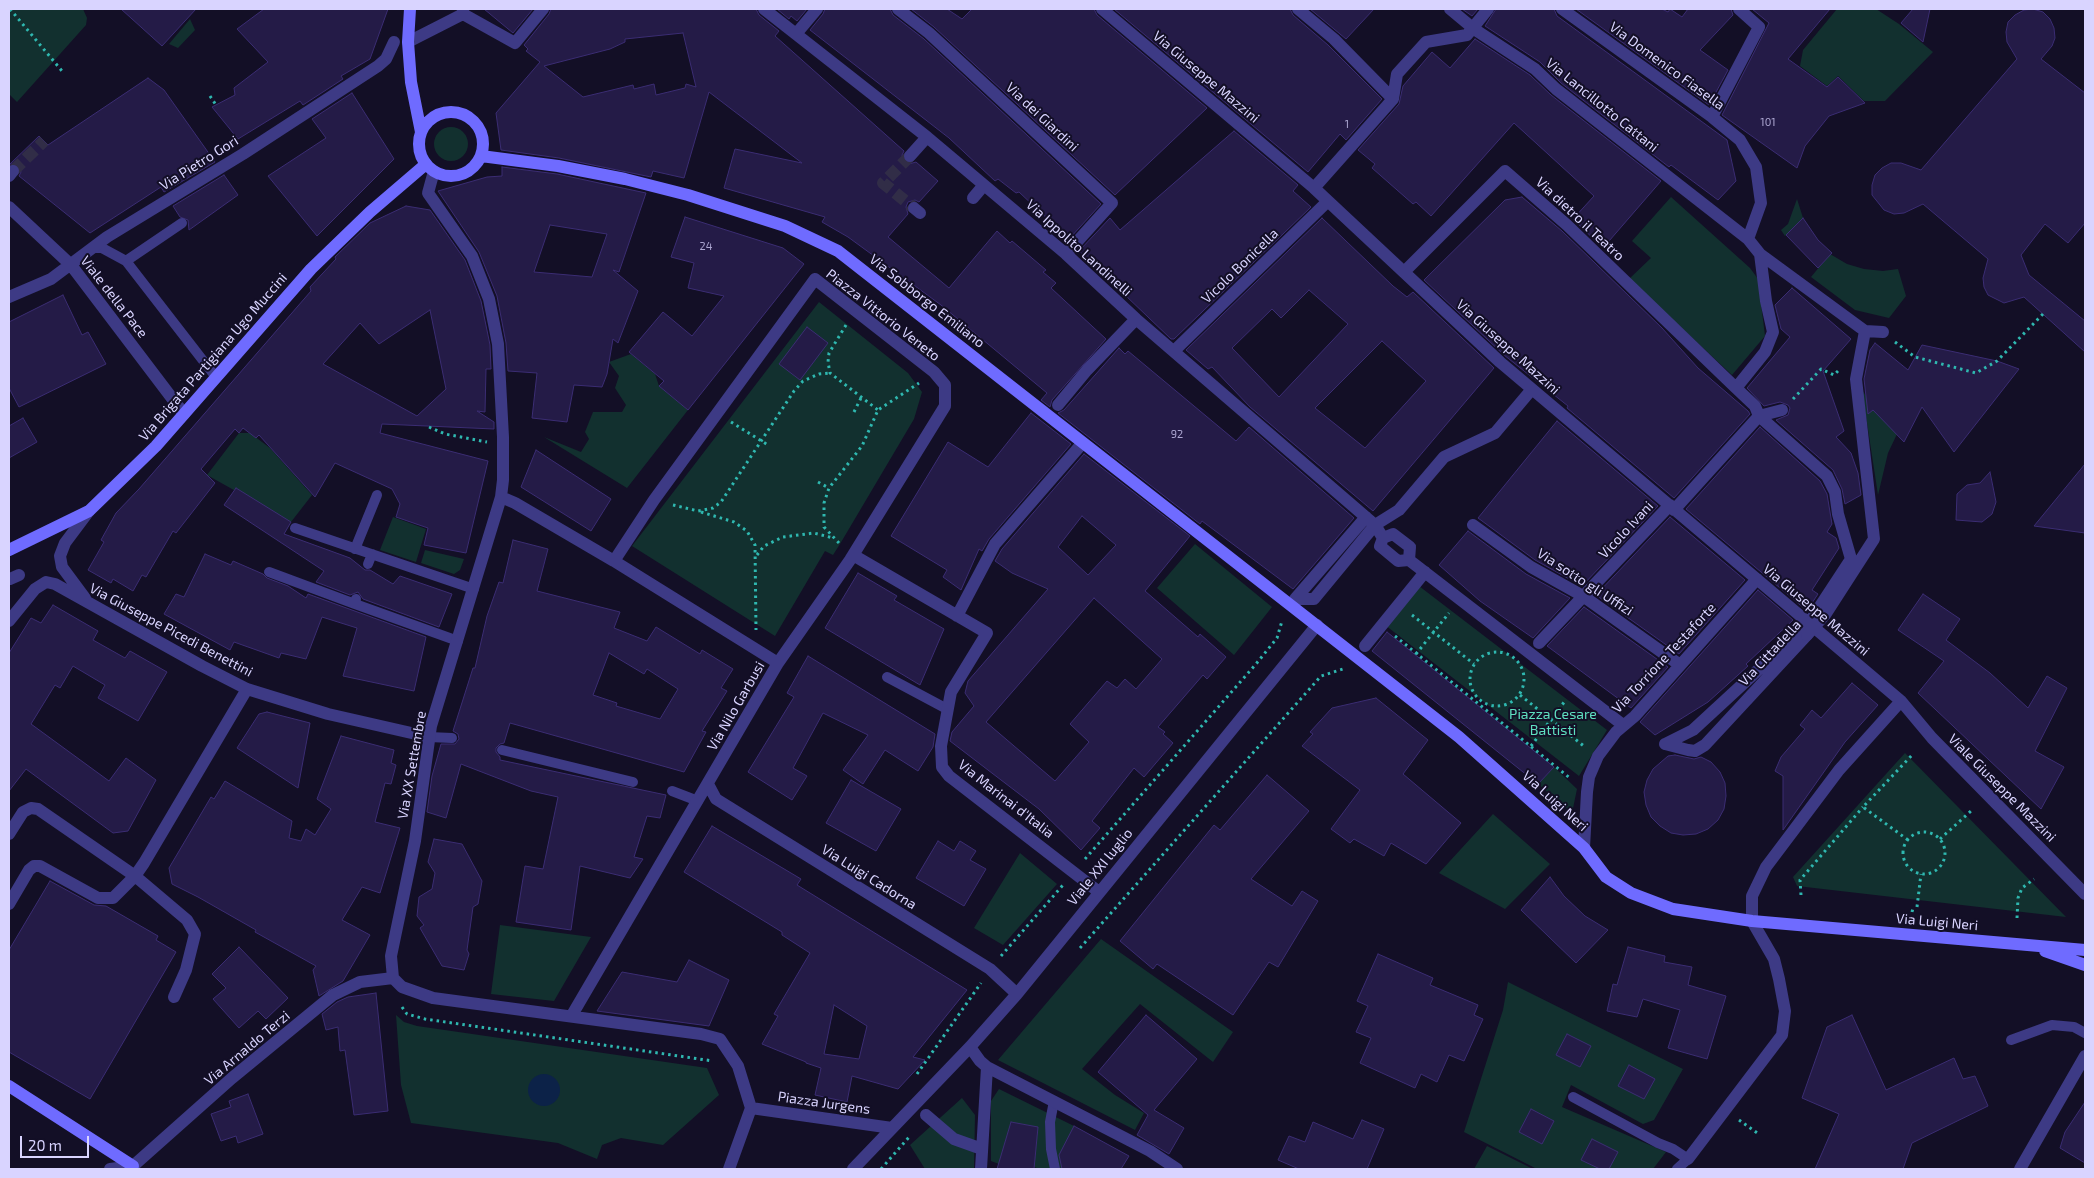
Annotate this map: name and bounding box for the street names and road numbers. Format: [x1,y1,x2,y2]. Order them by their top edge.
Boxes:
street label: Via Domenico Fiasella [1606,18,1728,114]
street label: Via Giuseppe Mazzini [1149,28,1263,126]
street label: Via Lancillotto Cattani [1542,54,1662,156]
street label: Via dei Giardini [1002,79,1082,155]
street label: Via Pietro Gori [157,132,241,194]
street label: Via dietro il Teatro [1532,174,1628,264]
street label: Via Ippolito Landinelli [1023,196,1135,300]
street label: Vicolo Bonicella [1198,225,1282,307]
street label: Via Sobborgo Emiliano [866,251,988,351]
street label: Viale della Pace [77,253,151,341]
street label: Piazza Vittorio Veneto [823,265,943,365]
street label: Via Brigata Partigiana Ugo Muccini [135,269,291,445]
street label: Via Giuseppe Mazzini [1453,296,1563,398]
street label: Vicolo Ivani [1595,498,1657,562]
street label: Via sotto gli Uffizi [1534,545,1636,619]
street label: Via Giuseppe Mazzini [1759,561,1873,659]
street label: Via Giuseppe Picedi Benettini [86,580,256,680]
street label: Via Torrione Testaforte [1609,599,1719,717]
street label: Via Cittadella [1735,616,1805,690]
street label: Via Nilo Garbusi [704,658,768,754]
street label: Via XX Settembre [394,709,430,821]
street label: Viale Giuseppe Mazzini [1945,731,2059,845]
street label: Via Marinai d'Italia [955,756,1057,842]
street label: Via Luigi Neri [1519,767,1591,835]
street label: Viale XXI luglio [1064,825,1136,909]
street label: Via Luigi Cadorna [818,841,920,913]
street label: Via Luigi Neri [1895,910,1979,934]
street label: Via Arnaldo Terzi [201,1007,293,1089]
street label: Piazza Jurgens [777,1088,871,1118]

